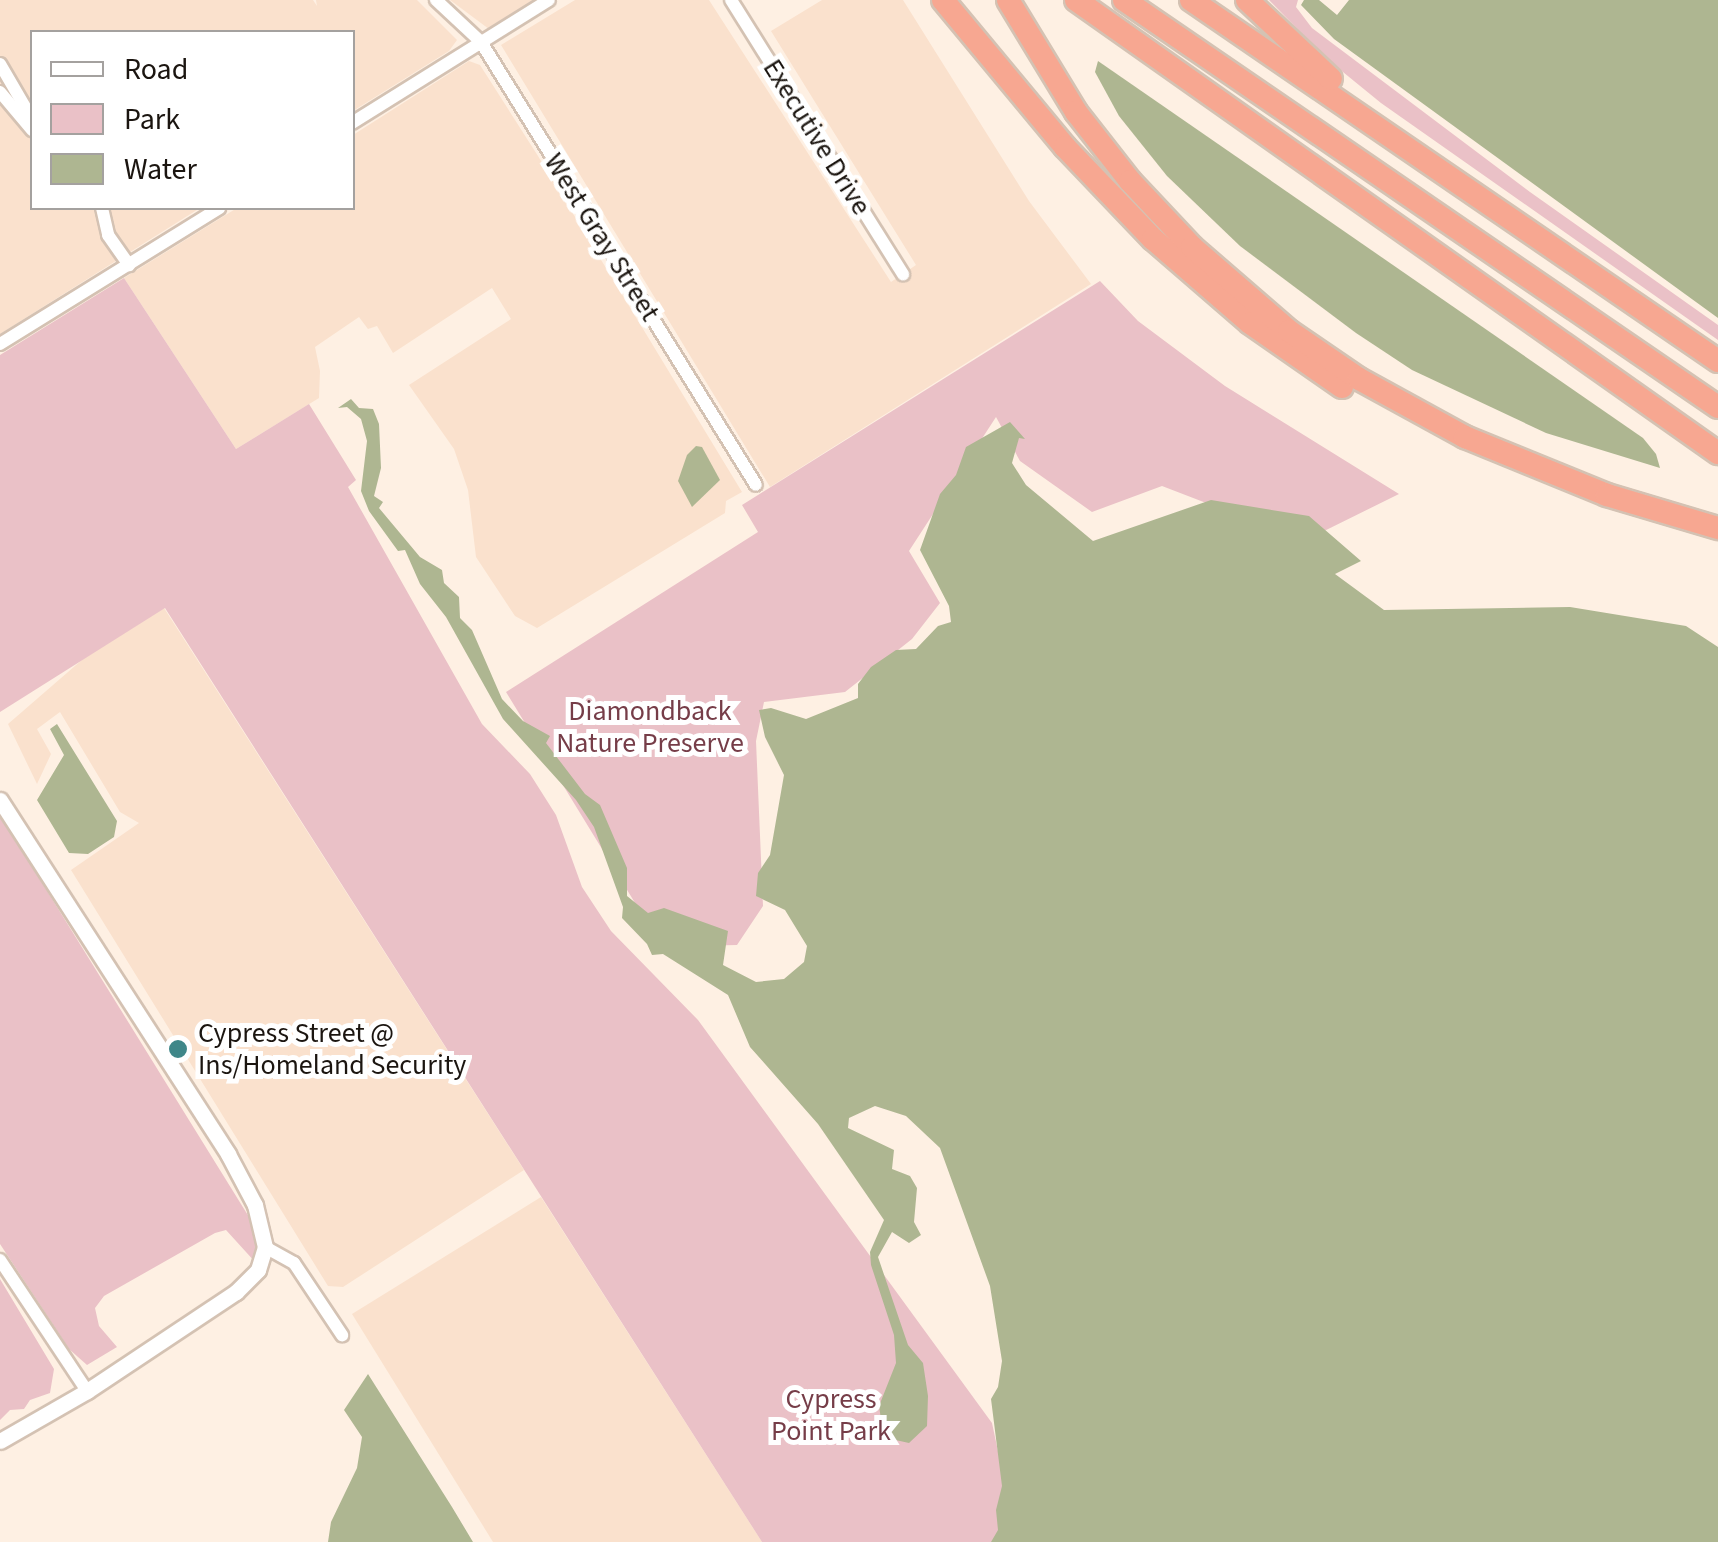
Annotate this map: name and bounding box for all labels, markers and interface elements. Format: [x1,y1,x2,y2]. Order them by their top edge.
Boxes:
legend [30,30,355,210]
text: Road [124,48,188,91]
street label: Executive Drive [756,53,878,221]
text: Park [124,98,180,141]
street label: West Gray Street [537,147,667,327]
text: Water [124,148,197,191]
park label: Diamondback Nature Preserve [556,694,744,760]
place label: Cypress Street @ Ins/Homeland Security [198,1016,466,1082]
marker: Cypress Street @ Ins/Homeland Security [167,1038,189,1060]
park label: Cypress Point Park [771,1382,891,1448]

